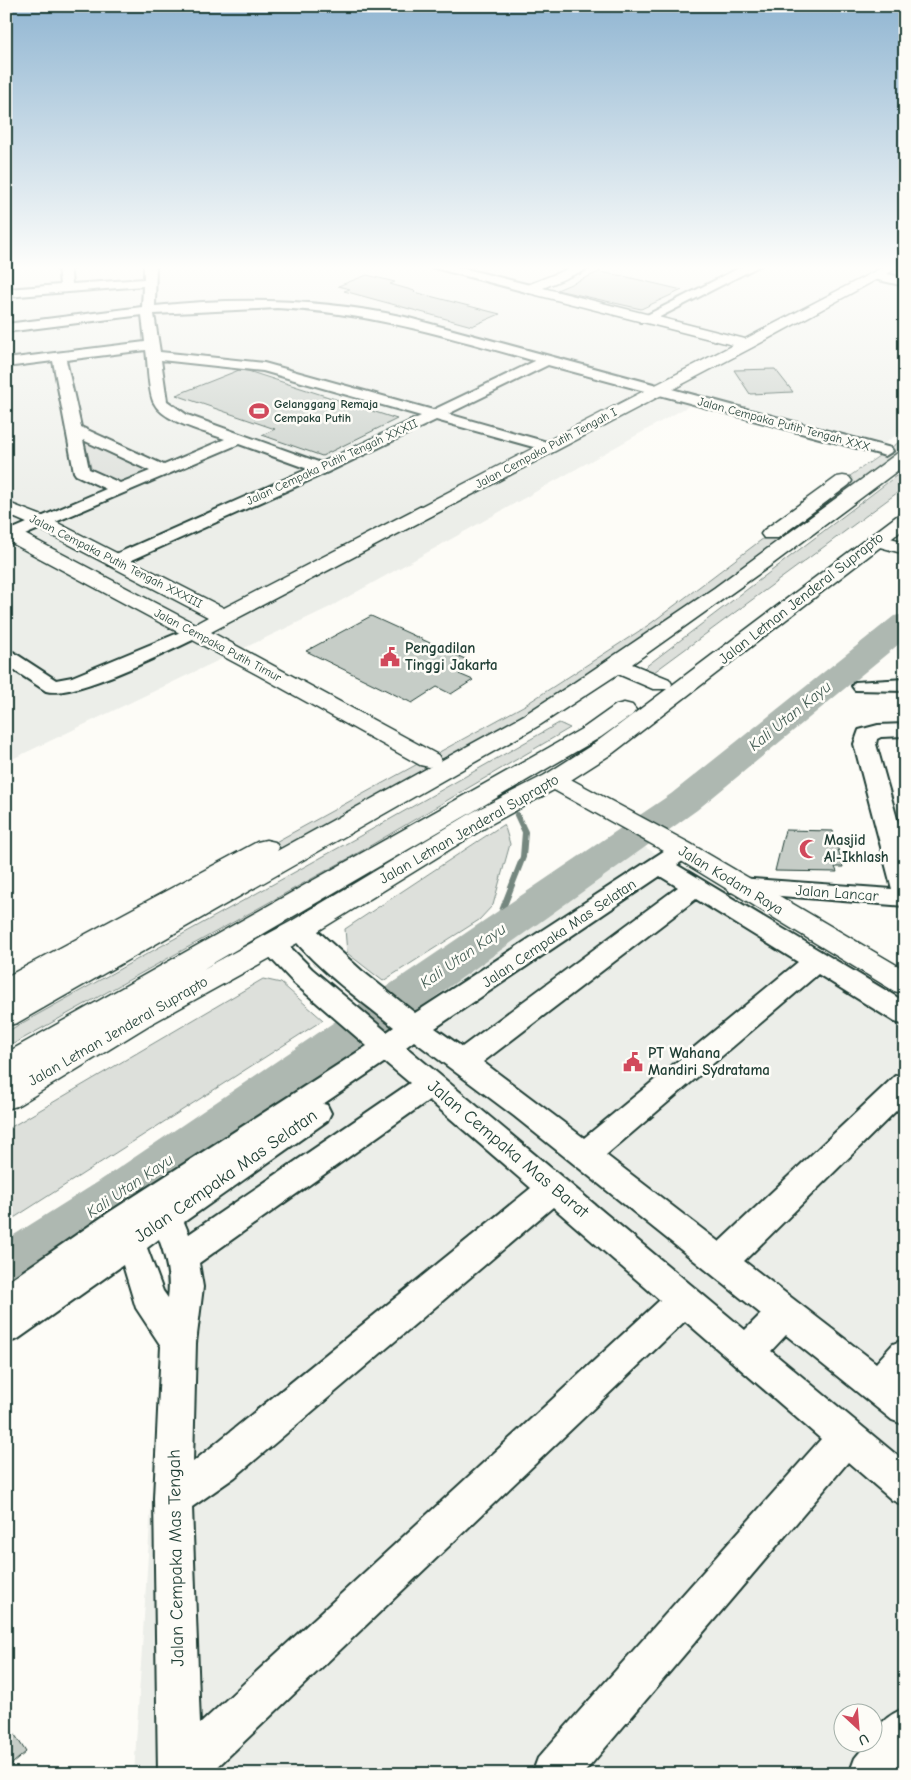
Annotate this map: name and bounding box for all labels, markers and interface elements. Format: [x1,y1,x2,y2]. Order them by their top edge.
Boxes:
street label: Jalan Cempaka Putih Tengah XXX [696,394,872,454]
place label: Gelanggang Remaja Cempaka Putih [274,397,378,425]
sports icon: Gelanggang Remaja Cempaka Putih [248,400,270,422]
street label: Jalan Cempaka Putih Tengah I [473,405,619,491]
street label: Jalan Cempaka Putih Tengah XXXII [244,416,420,508]
street label: Jalan Cempaka Putih Tengah XXXIII [27,511,205,611]
street label: Jalan Letnan Jenderal Suprapto [715,528,887,668]
street label: Jalan Cempaka Putih Timur [152,605,284,685]
place label: Pengadilan Tinggi Jakarta [405,639,498,674]
public building icon: Pengadilan Tinggi Jakarta [379,646,401,668]
water label: Kali Utan Kayu [745,677,835,755]
street label: Jalan Letnan Jenderal Suprapto [376,770,562,888]
place label: Masjid Al-Ikhlash [824,831,889,866]
mosque icon: Masjid Al-Ikhlash [798,838,820,860]
street label: Jalan Kodam Raya [675,842,787,918]
street label: Jalan Cempaka Mas Selatan [479,875,639,991]
street label: Jalan Lancar [795,881,879,905]
water label: Kali Utan Kayu [417,920,509,992]
street label: Jalan Letnan Jenderal Suprapto [25,972,211,1090]
place label: PT Wahana Mandiri Sydratama [648,1044,770,1079]
public building icon: PT Wahana Mandiri Sydratama [622,1051,644,1073]
street label: Jalan Cempaka Mas Barat [423,1075,593,1223]
street label: Jalan Cempaka Mas Selatan [131,1105,321,1247]
water label: Kali Utan Kayu [83,1150,177,1222]
street label: Jalan Cempaka Mas Tengah [164,1449,188,1667]
north arrow [834,1702,884,1752]
text: U [856,1730,871,1749]

